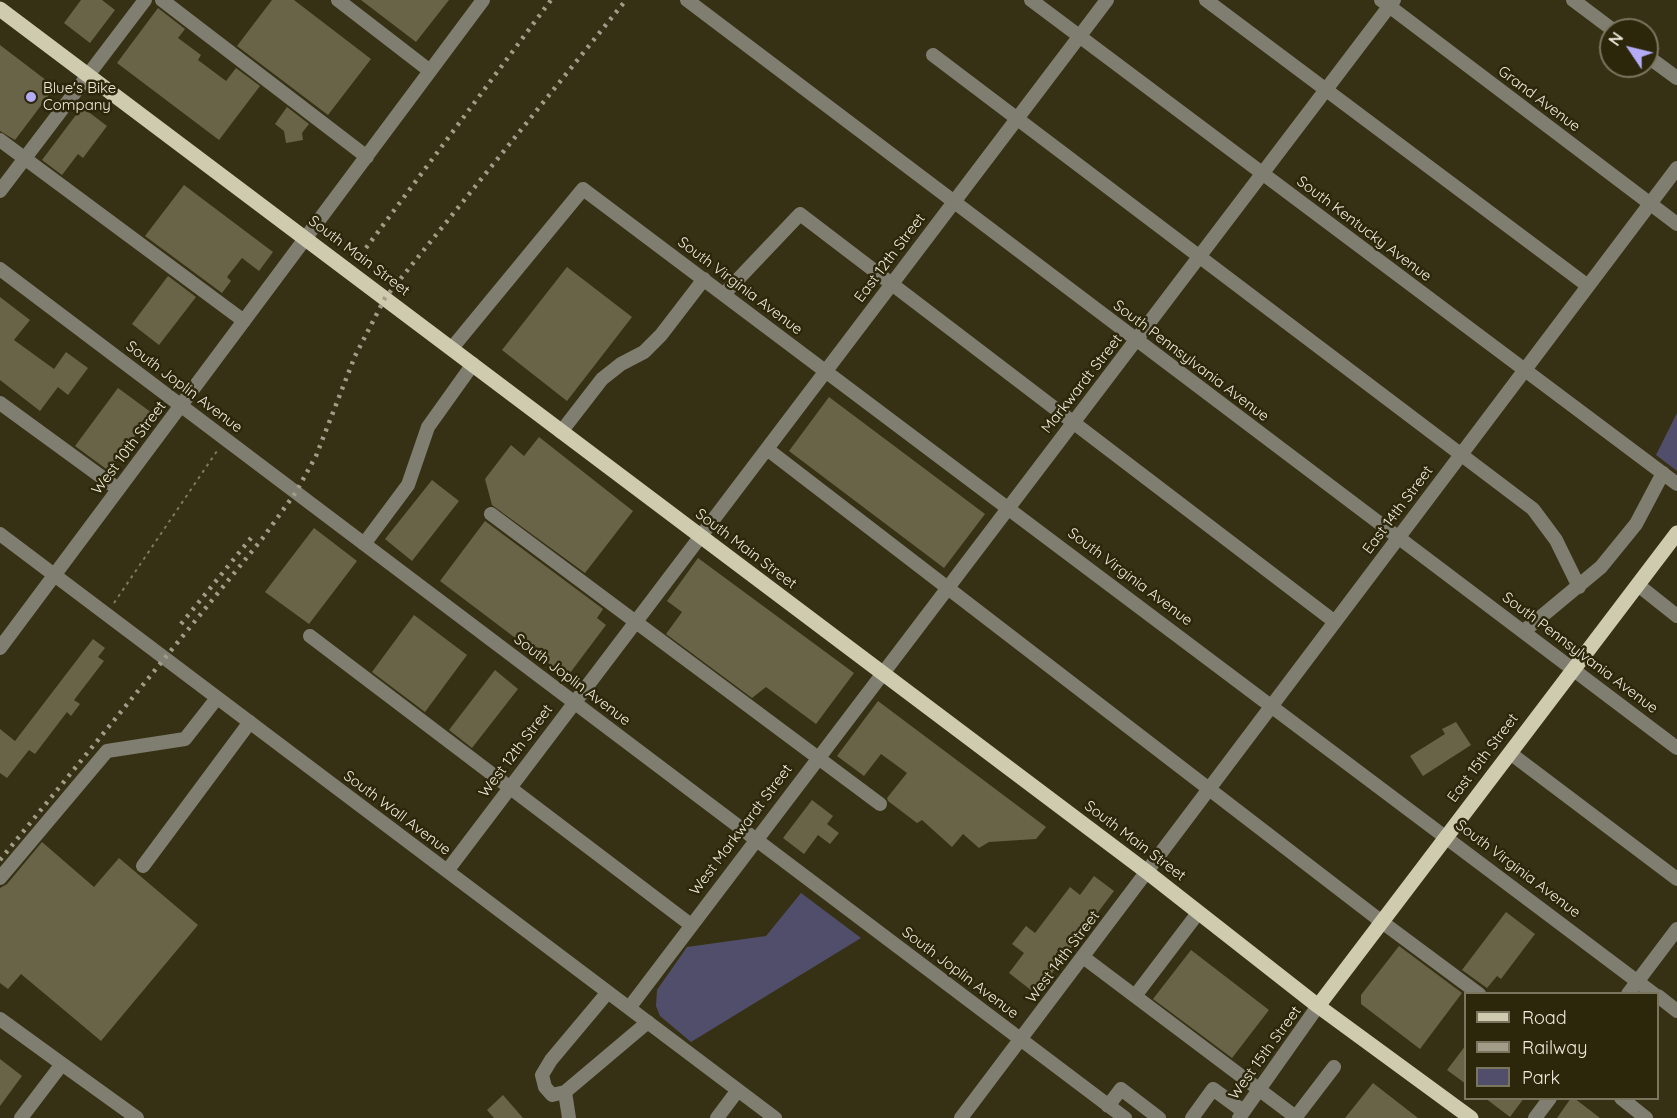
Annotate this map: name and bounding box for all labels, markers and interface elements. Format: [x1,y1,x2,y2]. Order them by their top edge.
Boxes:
north arrow [1599,18,1659,78]
text: N [1604,28,1627,49]
street label: Grand Avenue [1494,62,1584,136]
place label: Blue's Bike Company [43,79,116,114]
marker: Blue's Bike Company [24,90,38,104]
street label: South Kentucky Avenue [1293,172,1435,286]
street label: East 12th Street [851,210,929,306]
street label: South Main Street [305,212,413,300]
street label: South Virginia Avenue [674,233,806,339]
street label: South Pennsylvania Avenue [1110,297,1272,425]
street label: Markwardt Street [1038,331,1126,437]
street label: South Joplin Avenue [122,337,246,437]
street label: West 10th Street [88,398,170,498]
street label: East 14th Street [1359,462,1437,558]
street label: South Main Street [692,505,800,593]
street label: South Virginia Avenue [1064,524,1196,630]
street label: South Pennsylvania Avenue [1499,589,1661,717]
street label: South Joplin Avenue [510,630,634,730]
street label: West 12th Street [475,701,557,801]
street label: East 15th Street [1444,710,1522,806]
street label: West Markwardt Street [686,761,796,899]
street label: South Wall Avenue [340,767,454,859]
street label: South Main Street [1081,797,1189,885]
street label: South Virginia Avenue [1452,816,1584,922]
street label: West 14th Street [1022,907,1104,1007]
street label: South Joplin Avenue [898,923,1022,1023]
legend [1464,992,1659,1100]
street label: West 15th Street [1225,1003,1305,1103]
text: Road [1522,1006,1567,1029]
text: Railway [1522,1036,1588,1059]
text: Park [1522,1066,1560,1089]

